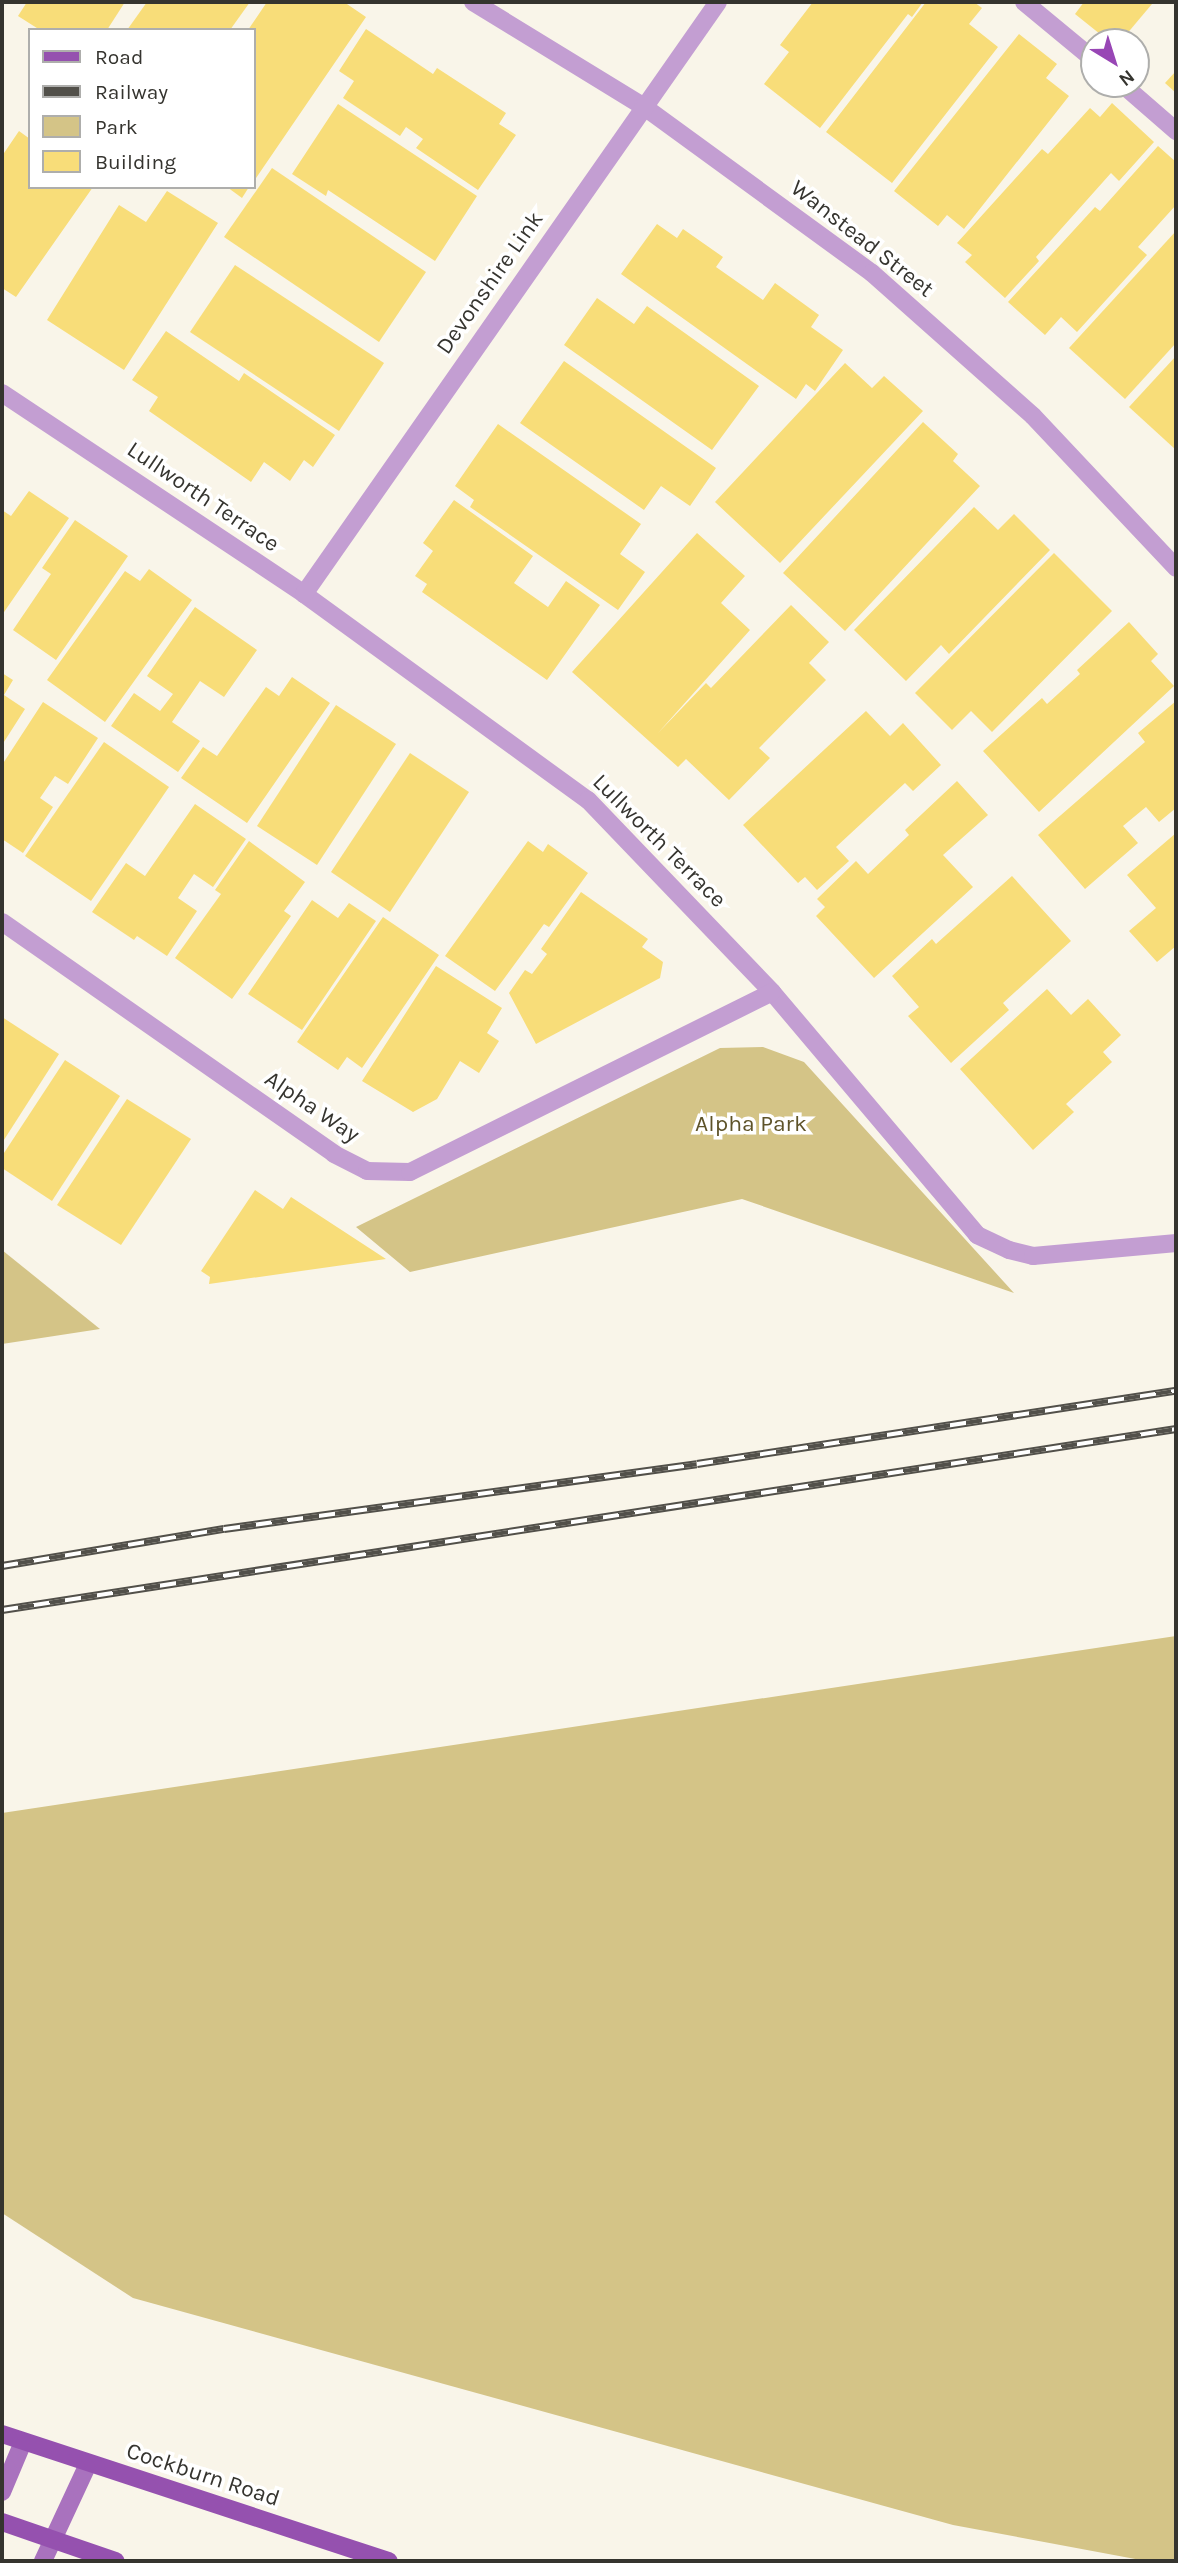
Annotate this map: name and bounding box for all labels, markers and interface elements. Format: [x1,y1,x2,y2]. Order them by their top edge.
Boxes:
legend [28,28,256,189]
north arrow [1080,28,1150,98]
text: Road [95,45,143,69]
text: N [1115,65,1139,91]
text: Railway [95,80,168,104]
text: Park [95,115,138,139]
text: Building [95,150,176,174]
street label: Wanstead Street [785,175,939,303]
street label: Devonshire Link [431,206,549,360]
street label: Lullworth Terrace [122,436,284,558]
street label: Lullworth Terrace [586,768,732,914]
street label: Alpha Way [259,1065,365,1149]
park label: Alpha Park [695,1110,807,1138]
street label: Cockburn Road [123,2437,283,2513]

